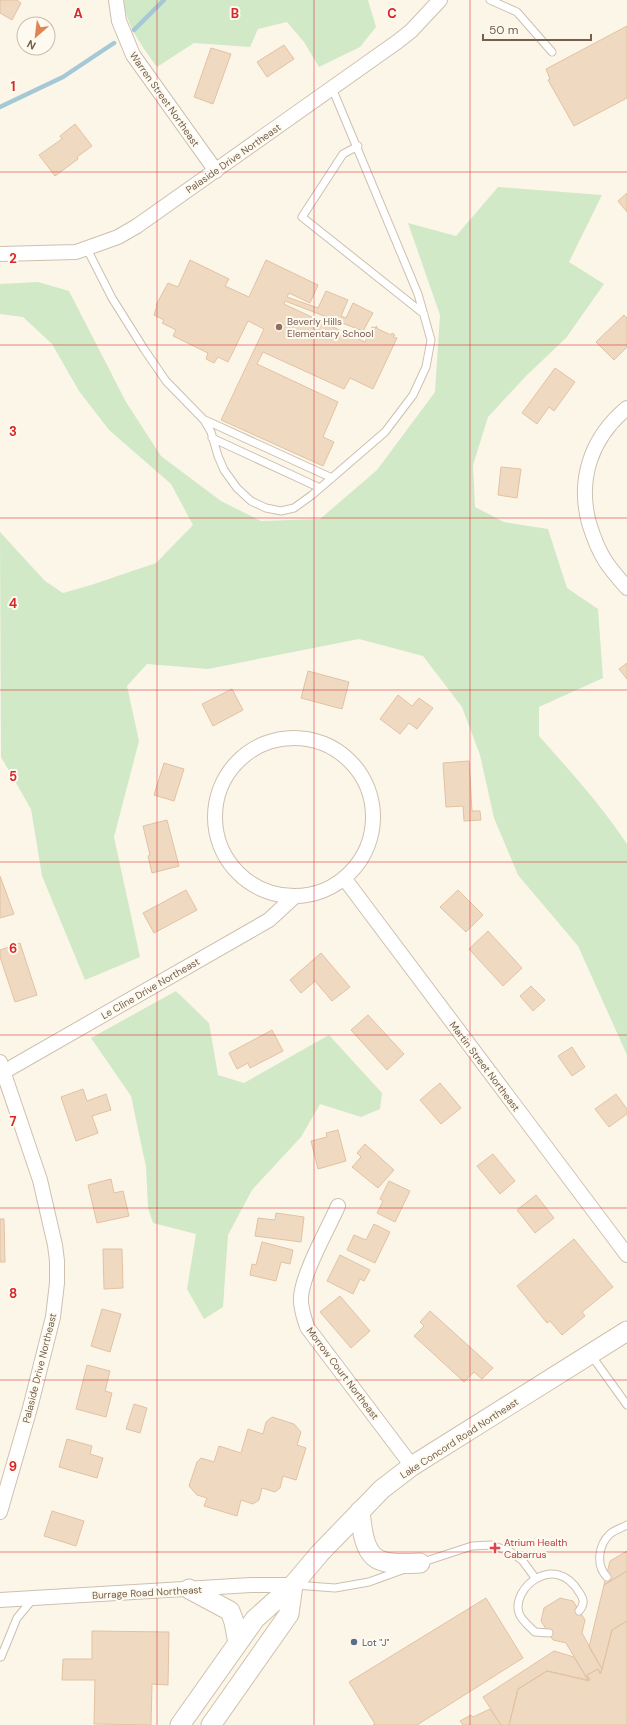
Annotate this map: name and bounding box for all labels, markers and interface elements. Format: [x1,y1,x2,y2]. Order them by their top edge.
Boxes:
text: A [73,5,83,22]
text: B [231,5,239,22]
text: C [387,5,397,22]
north arrow [16,16,56,56]
scale bar [483,16,591,42]
text: 50 m [489,22,518,38]
text: N [24,37,38,53]
street label: Warren Street Northeast [127,49,202,149]
text: 1 [11,78,15,95]
street label: Palaside Drive Northeast [183,121,283,196]
text: 2 [9,250,17,267]
place label: Beverly Hills Elementary School [287,315,374,340]
marker: Beverly Hills Elementary School [274,322,284,332]
text: 3 [9,423,17,440]
text: 4 [9,595,17,612]
text: 5 [9,768,17,785]
text: 6 [9,940,17,957]
street label: Le Cline Drive Northeast [99,955,202,1022]
street label: Martin Street Northeast [447,1019,523,1114]
text: 7 [10,1113,17,1130]
text: 8 [9,1285,17,1302]
street label: Palaside Drive Northeast [19,1312,59,1425]
street label: Morrow Court Northeast [303,1324,382,1422]
street label: Lake Concord Road Northeast [398,1395,521,1482]
text: 9 [9,1458,17,1475]
place label: Atrium Health Cabarrus [504,1536,568,1561]
marker: Atrium Health Cabarrus [489,1542,501,1554]
street label: Burrage Road Northeast [92,1583,203,1602]
place label: Lot "J" [362,1636,390,1649]
marker: Lot "J" [349,1637,359,1647]

